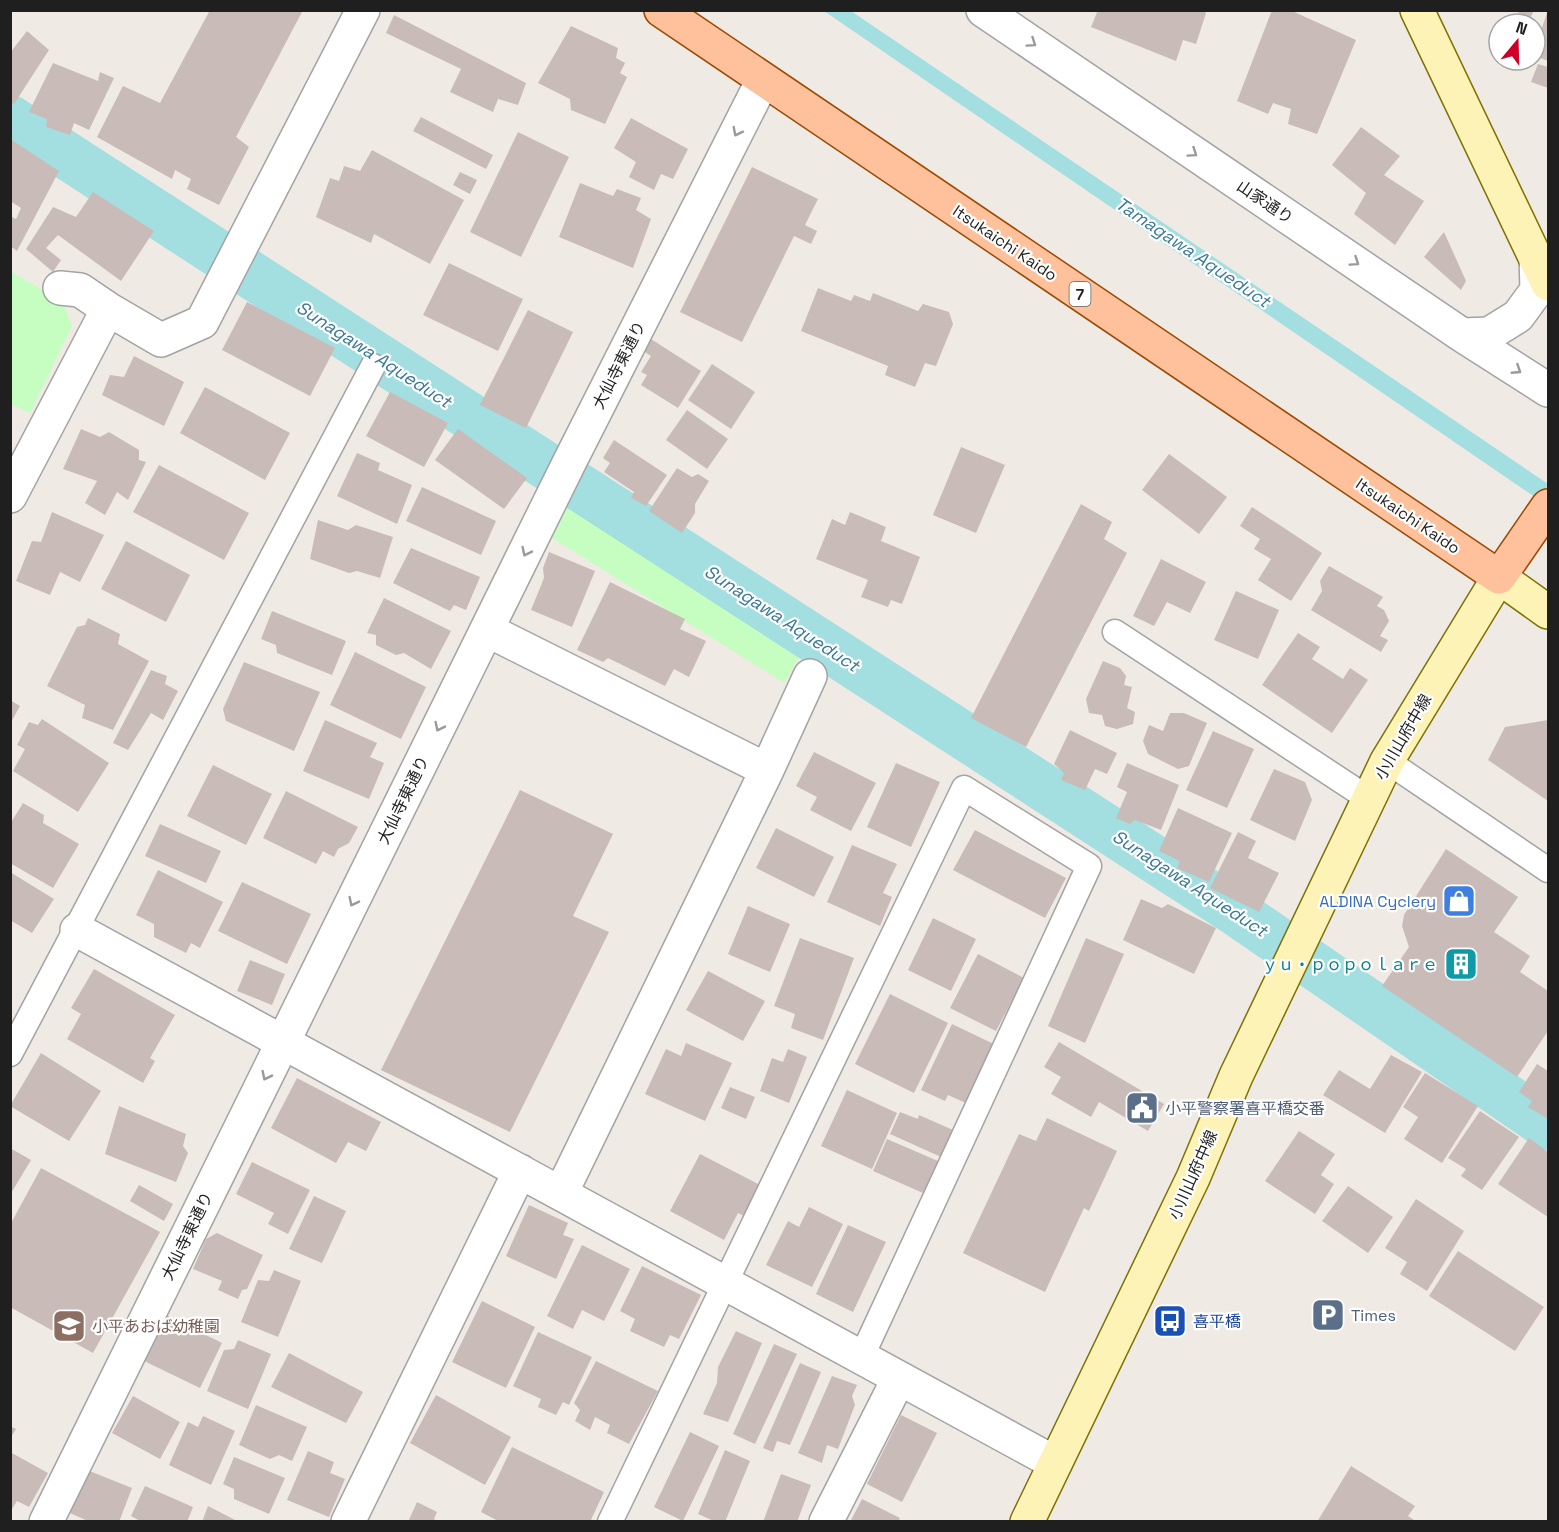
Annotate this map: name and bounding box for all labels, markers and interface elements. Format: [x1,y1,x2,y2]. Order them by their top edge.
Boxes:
north arrow [1487,12,1547,72]
text: N [1513,17,1530,40]
one-way arrow [1025,36,1036,47]
one-way arrow [733,126,744,136]
one-way arrow [1187,146,1198,157]
street label: 山家通り [1233,175,1297,229]
water label: Tamagawa Aqueduct [1111,192,1276,313]
street label: Itsukaichi Kaido [949,200,1061,286]
one-way arrow [1348,255,1359,266]
road number: 7 [1070,282,1090,306]
water label: Sunagawa Aqueduct [292,295,457,414]
street label: 大仙寺東通り [588,317,650,413]
one-way arrow [1511,363,1521,375]
street label: Itsukaichi Kaido [1352,473,1464,559]
one-way arrow [522,546,533,557]
water label: Sunagawa Aqueduct [700,559,865,678]
street label: 小川山府中線 [1370,690,1436,784]
one-way arrow [435,721,447,732]
street label: 大仙寺東通り [373,752,433,848]
water label: Sunagawa Aqueduct [1108,824,1273,943]
shop icon: ALDINA Cyclery [1441,883,1477,919]
place label: ALDINA Cyclery [1319,891,1436,912]
one-way arrow [349,895,360,906]
building icon: ｙｕ・ｐｏｐｏｌａｒｅ [1443,946,1479,982]
place label: ｙｕ・ｐｏｐｏｌａｒｅ [1262,954,1438,975]
one-way arrow [262,1070,274,1081]
public building icon: 小平警察署喜平橋交番 [1124,1090,1160,1126]
place label: 小平警察署喜平橋交番 [1165,1098,1325,1119]
street label: 小川山府中線 [1164,1127,1222,1223]
street label: 大仙寺東通り [157,1188,217,1284]
parking icon: Times [1310,1297,1346,1333]
bus stop icon: 喜平橋 [1152,1303,1188,1339]
place label: Times [1351,1305,1396,1326]
school or university icon: 小平あおば幼稚園 [51,1308,87,1344]
place label: 喜平橋 [1193,1311,1241,1332]
place label: 小平あおば幼稚園 [92,1316,220,1337]

